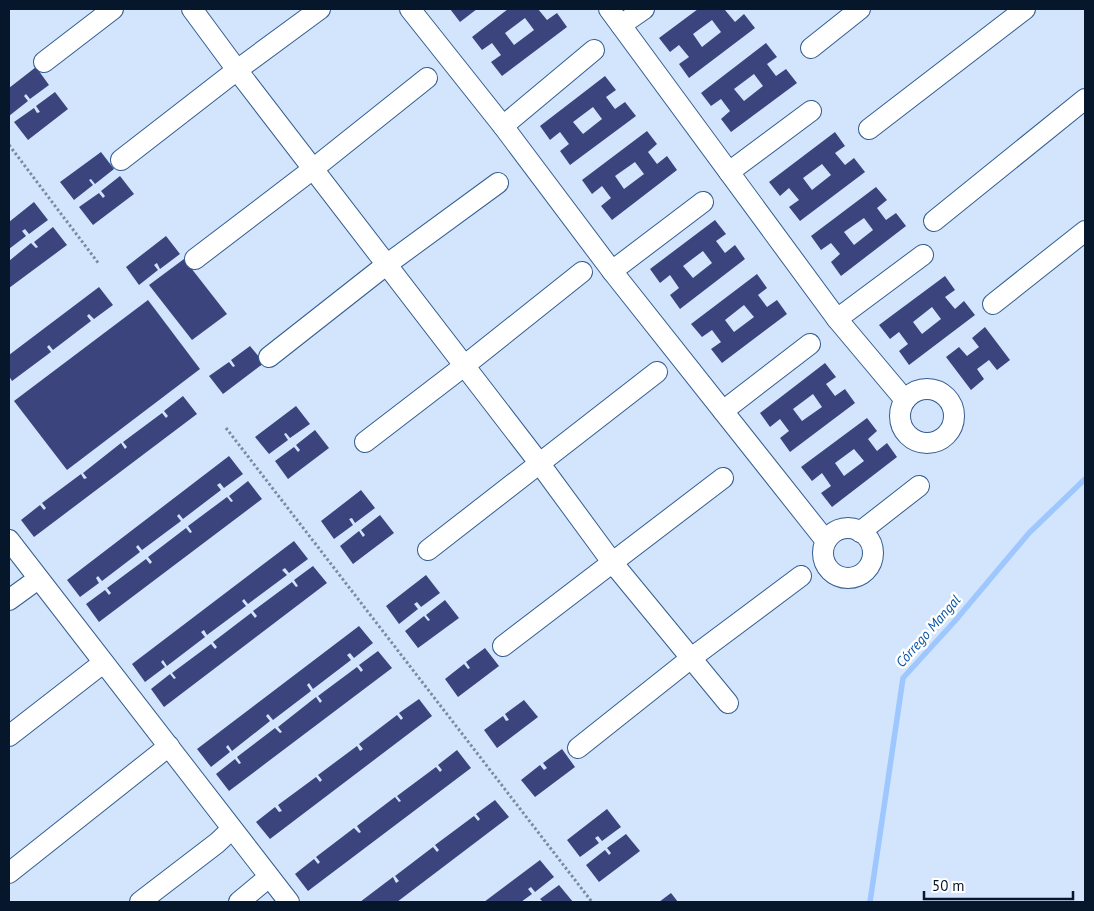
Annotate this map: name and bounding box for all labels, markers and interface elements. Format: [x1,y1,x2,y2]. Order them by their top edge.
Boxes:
water label: Córrego Mangal [892,591,964,671]
scale bar [924,868,1073,900]
text: 50 m [932,876,965,895]

